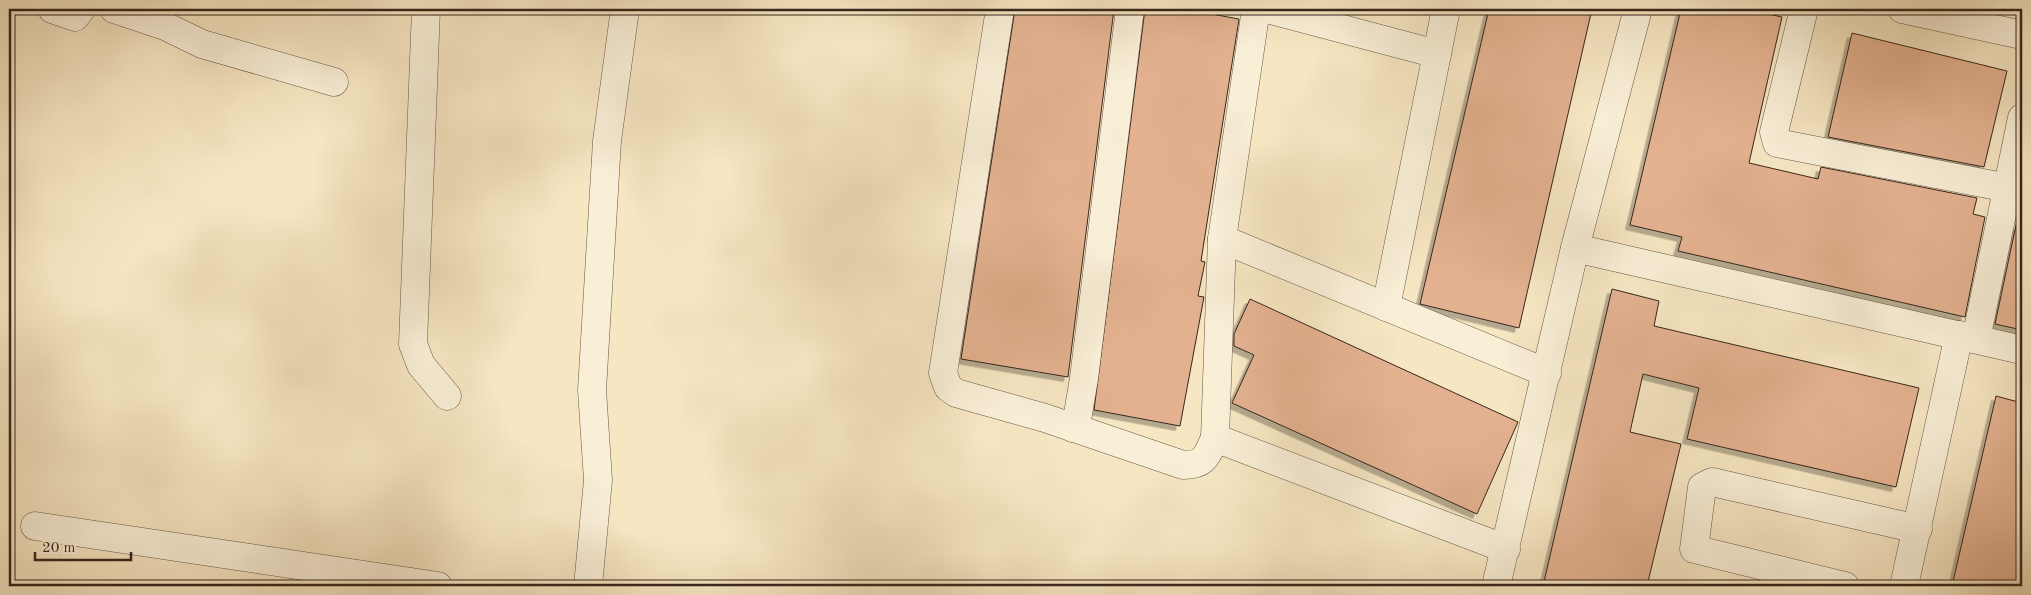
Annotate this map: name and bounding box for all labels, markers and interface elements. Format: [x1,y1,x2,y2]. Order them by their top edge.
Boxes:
scale bar [35,530,131,562]
text: 20 m [42,541,76,556]

